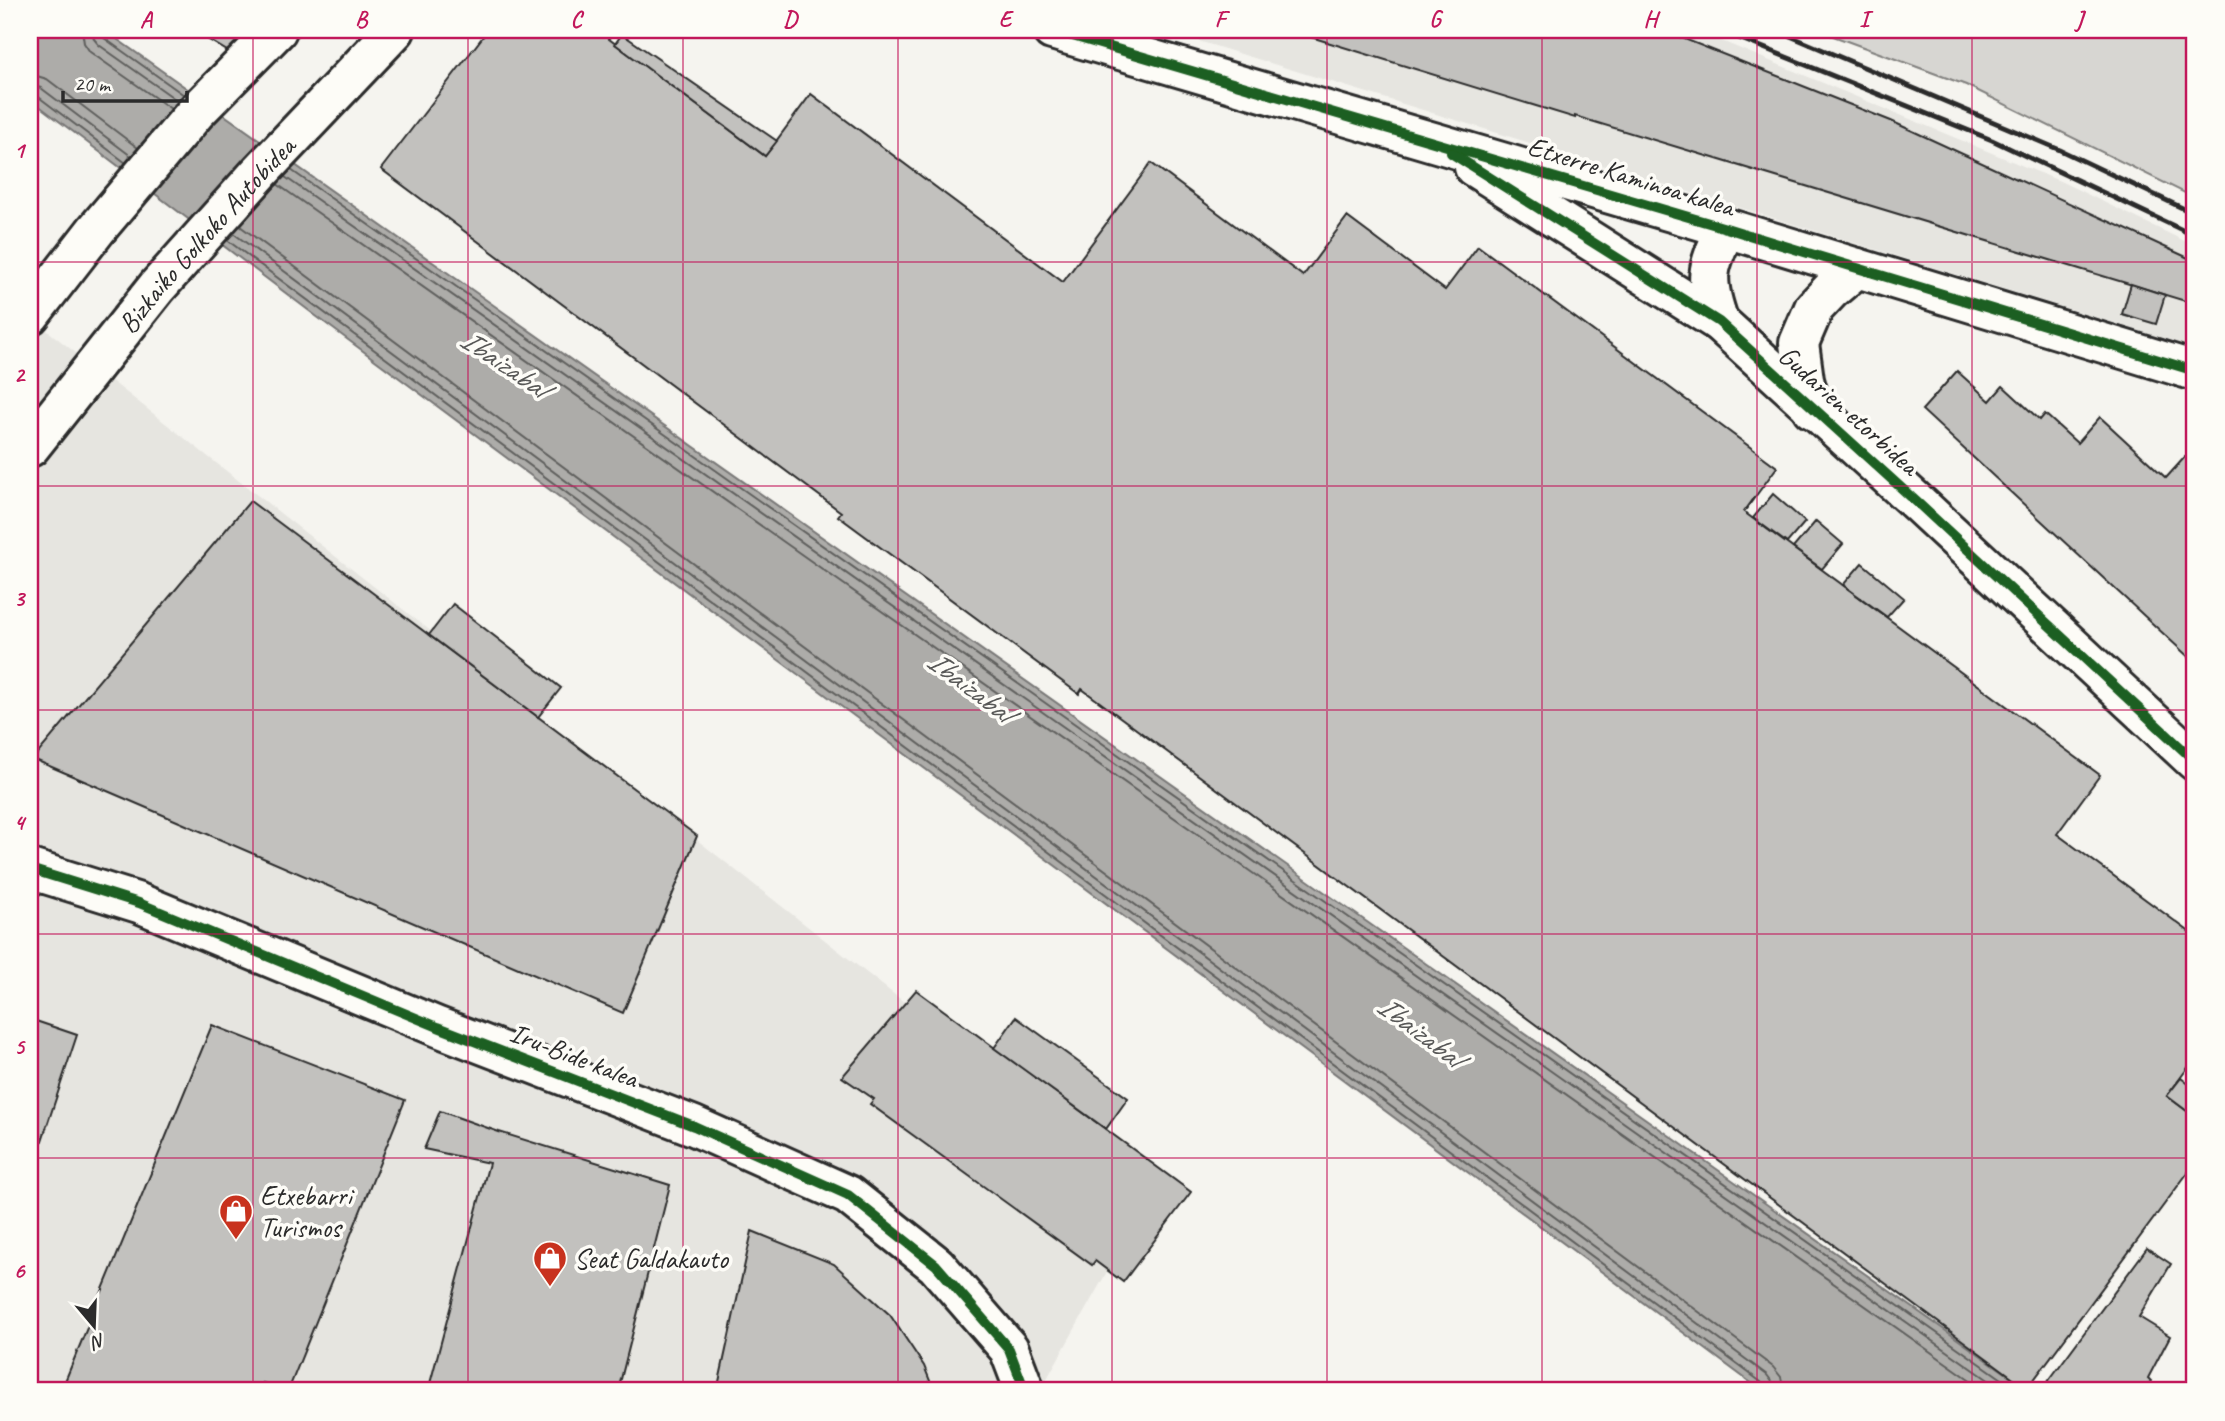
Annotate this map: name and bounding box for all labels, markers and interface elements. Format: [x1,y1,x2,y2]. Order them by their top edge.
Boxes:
text: A [140,5,154,34]
text: B [355,5,369,34]
text: C [571,5,585,34]
text: D [783,5,799,34]
text: E [999,5,1015,34]
text: F [1215,5,1231,34]
text: G [1429,5,1444,34]
text: H [1643,5,1661,34]
text: I [1859,5,1874,34]
text: J [2073,5,2086,34]
scale bar [63,60,187,104]
text: 20 m [74,71,112,97]
street label: Bizkaiko Golkoko Autobidea [110,127,304,340]
street label: Etxerre Kaminoa kalea [1524,128,1741,225]
text: 1 [14,136,27,165]
water label: Ibaizabal [453,320,563,411]
street label: Gudarien etorbidea [1771,338,1928,484]
text: 2 [14,360,27,389]
text: 3 [14,584,27,613]
water label: Ibaizabal [920,642,1028,736]
text: 4 [14,808,27,837]
water label: Ibaizabal [1370,987,1478,1081]
street label: Iru-Bide kalea [505,1015,645,1096]
text: 5 [14,1032,26,1061]
place label: Etxebarri Turismos [260,1178,355,1245]
shop icon: Etxebarri Turismos [217,1192,255,1241]
shop icon: Seat Galdakauto [531,1239,569,1288]
place label: Seat Galdakauto [574,1241,730,1276]
text: 6 [14,1256,27,1285]
north arrow [60,1292,130,1362]
text: N [87,1328,109,1355]

